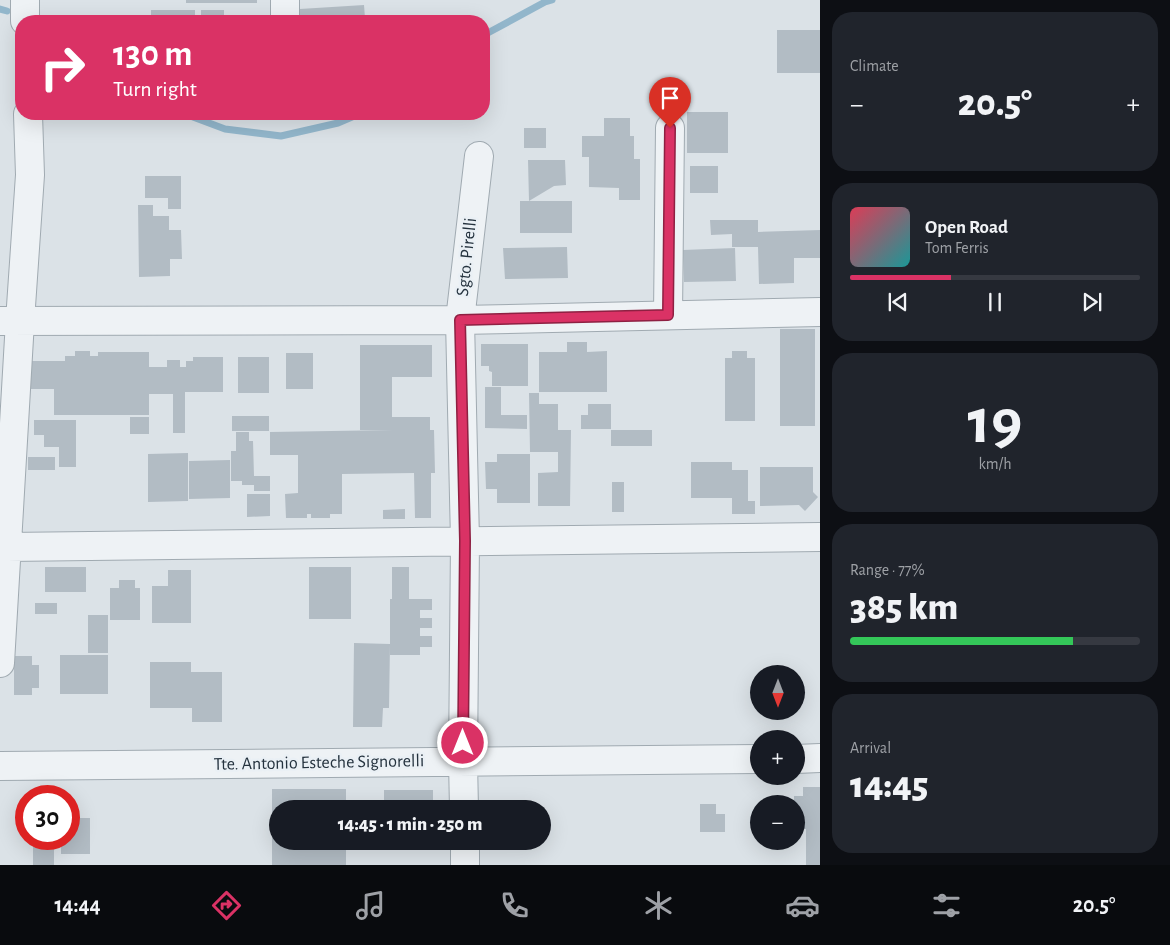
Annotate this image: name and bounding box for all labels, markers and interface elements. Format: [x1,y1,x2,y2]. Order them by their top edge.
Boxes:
icon: right [30,35,95,100]
text: 130 m [113,37,192,72]
text: Climate [850,58,899,74]
pin [649,77,691,128]
text: Turn right [113,78,197,100]
icon: arrive [656,84,684,112]
text: 20.5° [958,85,1032,123]
text: − [850,91,863,119]
text: + [1127,91,1140,119]
street label: Sgto. Pirelli [454,217,480,297]
text: Open Road [925,218,1008,237]
text: Tom Ferris [925,240,989,256]
icon: previous [884,288,912,316]
icon: pause [981,288,1009,316]
icon: next [1078,288,1106,316]
text: 19 [968,390,1022,455]
text: km/h [978,456,1012,472]
text: Range · 77% [850,562,925,578]
text: 385 km [850,589,958,627]
north arrow [750,665,805,720]
map controls [750,665,805,850]
position arrow [436,716,488,768]
button: + [750,730,805,785]
text: Arrival [850,740,891,756]
street label: Tte. Antonio Esteche Signorelli [214,752,424,774]
text: 14:45 [850,767,928,805]
speed limit sign: 30 [15,785,80,850]
button: − [750,795,805,850]
text: 14:45 · 1 min · 250 m [338,815,482,834]
icon: directions [209,888,244,923]
icon: music [353,888,388,923]
icon: phone [497,888,532,923]
icon: climate [641,888,676,923]
icon: car [785,888,820,923]
icon: filters [929,888,964,923]
text: 14:44 [54,894,101,916]
text: 20.5° [1073,894,1116,916]

